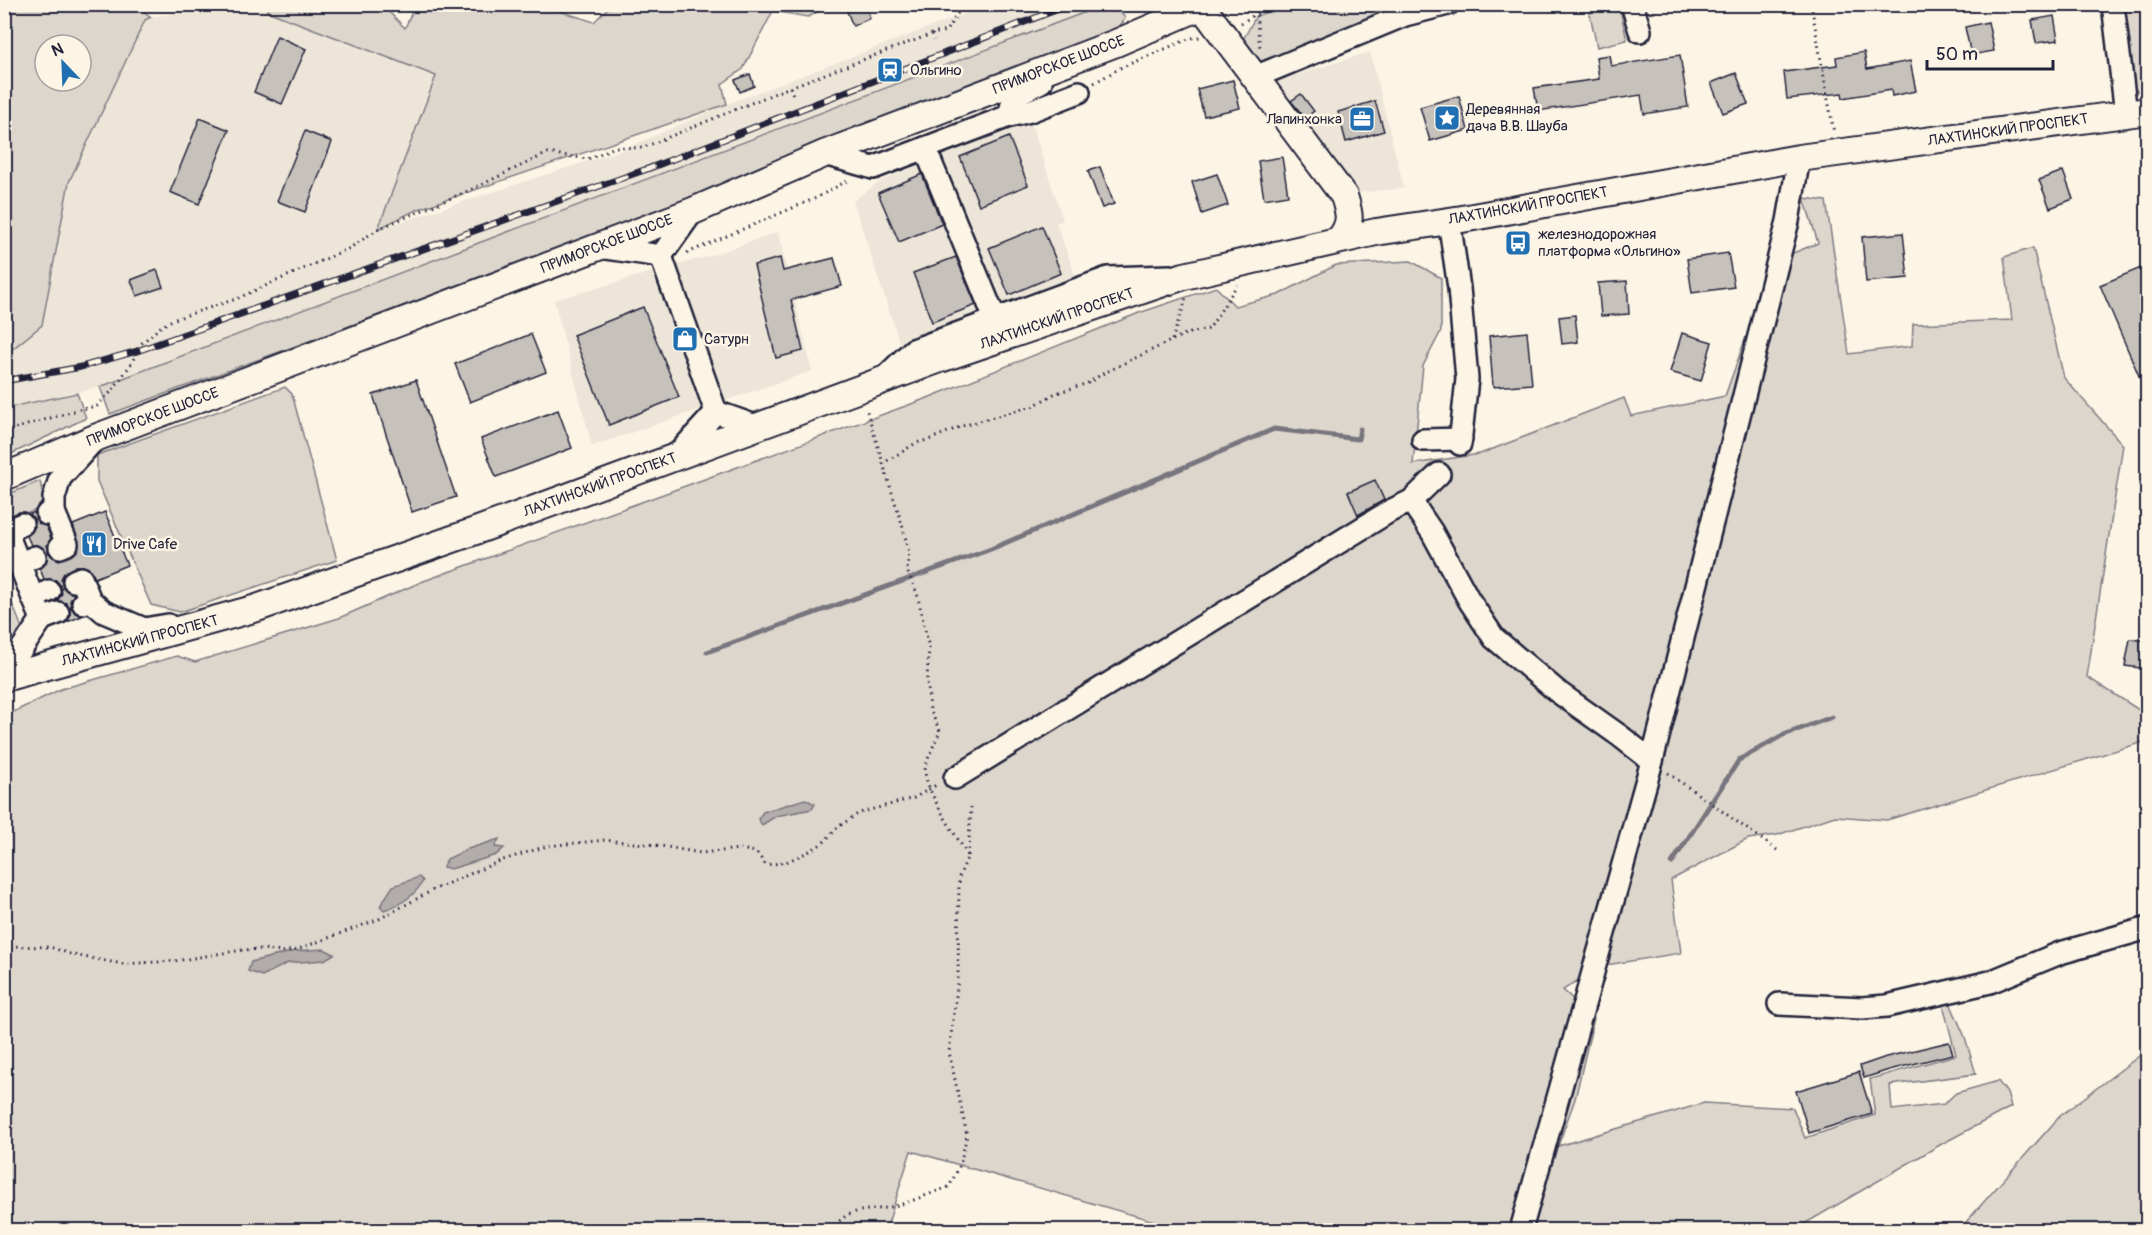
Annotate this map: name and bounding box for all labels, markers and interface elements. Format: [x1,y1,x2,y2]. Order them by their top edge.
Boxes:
street label: ПРИМОРСКОЕ ШОССЕ [990,31,1128,99]
north arrow [33,33,93,93]
scale bar [1927,33,2053,71]
text: N [49,39,67,61]
text: 50 m [1936,43,1978,66]
station icon: Ольгино [875,55,905,85]
place label: Ольгино [910,61,962,80]
place label: Деревянная дача В.В. Шауба [1465,100,1568,136]
place icon: Деревянная дача В.В. Шауба [1432,103,1462,133]
office icon: Лапинхонка [1347,104,1377,134]
street label: ЛАХТИНСКИЙ ПРОСПЕКТ [1926,109,2089,151]
place label: Лапинхонка [1265,110,1342,129]
street label: ЛАХТИНСКИЙ ПРОСПЕКТ [1446,183,1609,230]
street label: ПРИМОРСКОЕ ШОССЕ [538,210,676,278]
place label: железнодорожная платформа «Ольгино» [1538,225,1681,261]
bus stop icon: железнодорожная платформа «Ольгино» [1503,228,1533,258]
street label: ЛАХТИНСКИЙ ПРОСПЕКТ [977,284,1137,355]
shop icon: Сатурн [670,324,700,354]
place label: Сатурн [704,330,749,349]
street label: ПРИМОРСКОЕ ШОССЕ [84,383,222,451]
street label: ЛАХТИНСКИЙ ПРОСПЕКТ [520,448,679,522]
restaurant icon: Drive Cafe [79,529,109,559]
place label: Drive Cafe [113,535,178,554]
street label: ЛАХТИНСКИЙ ПРОСПЕКТ [58,611,221,671]

